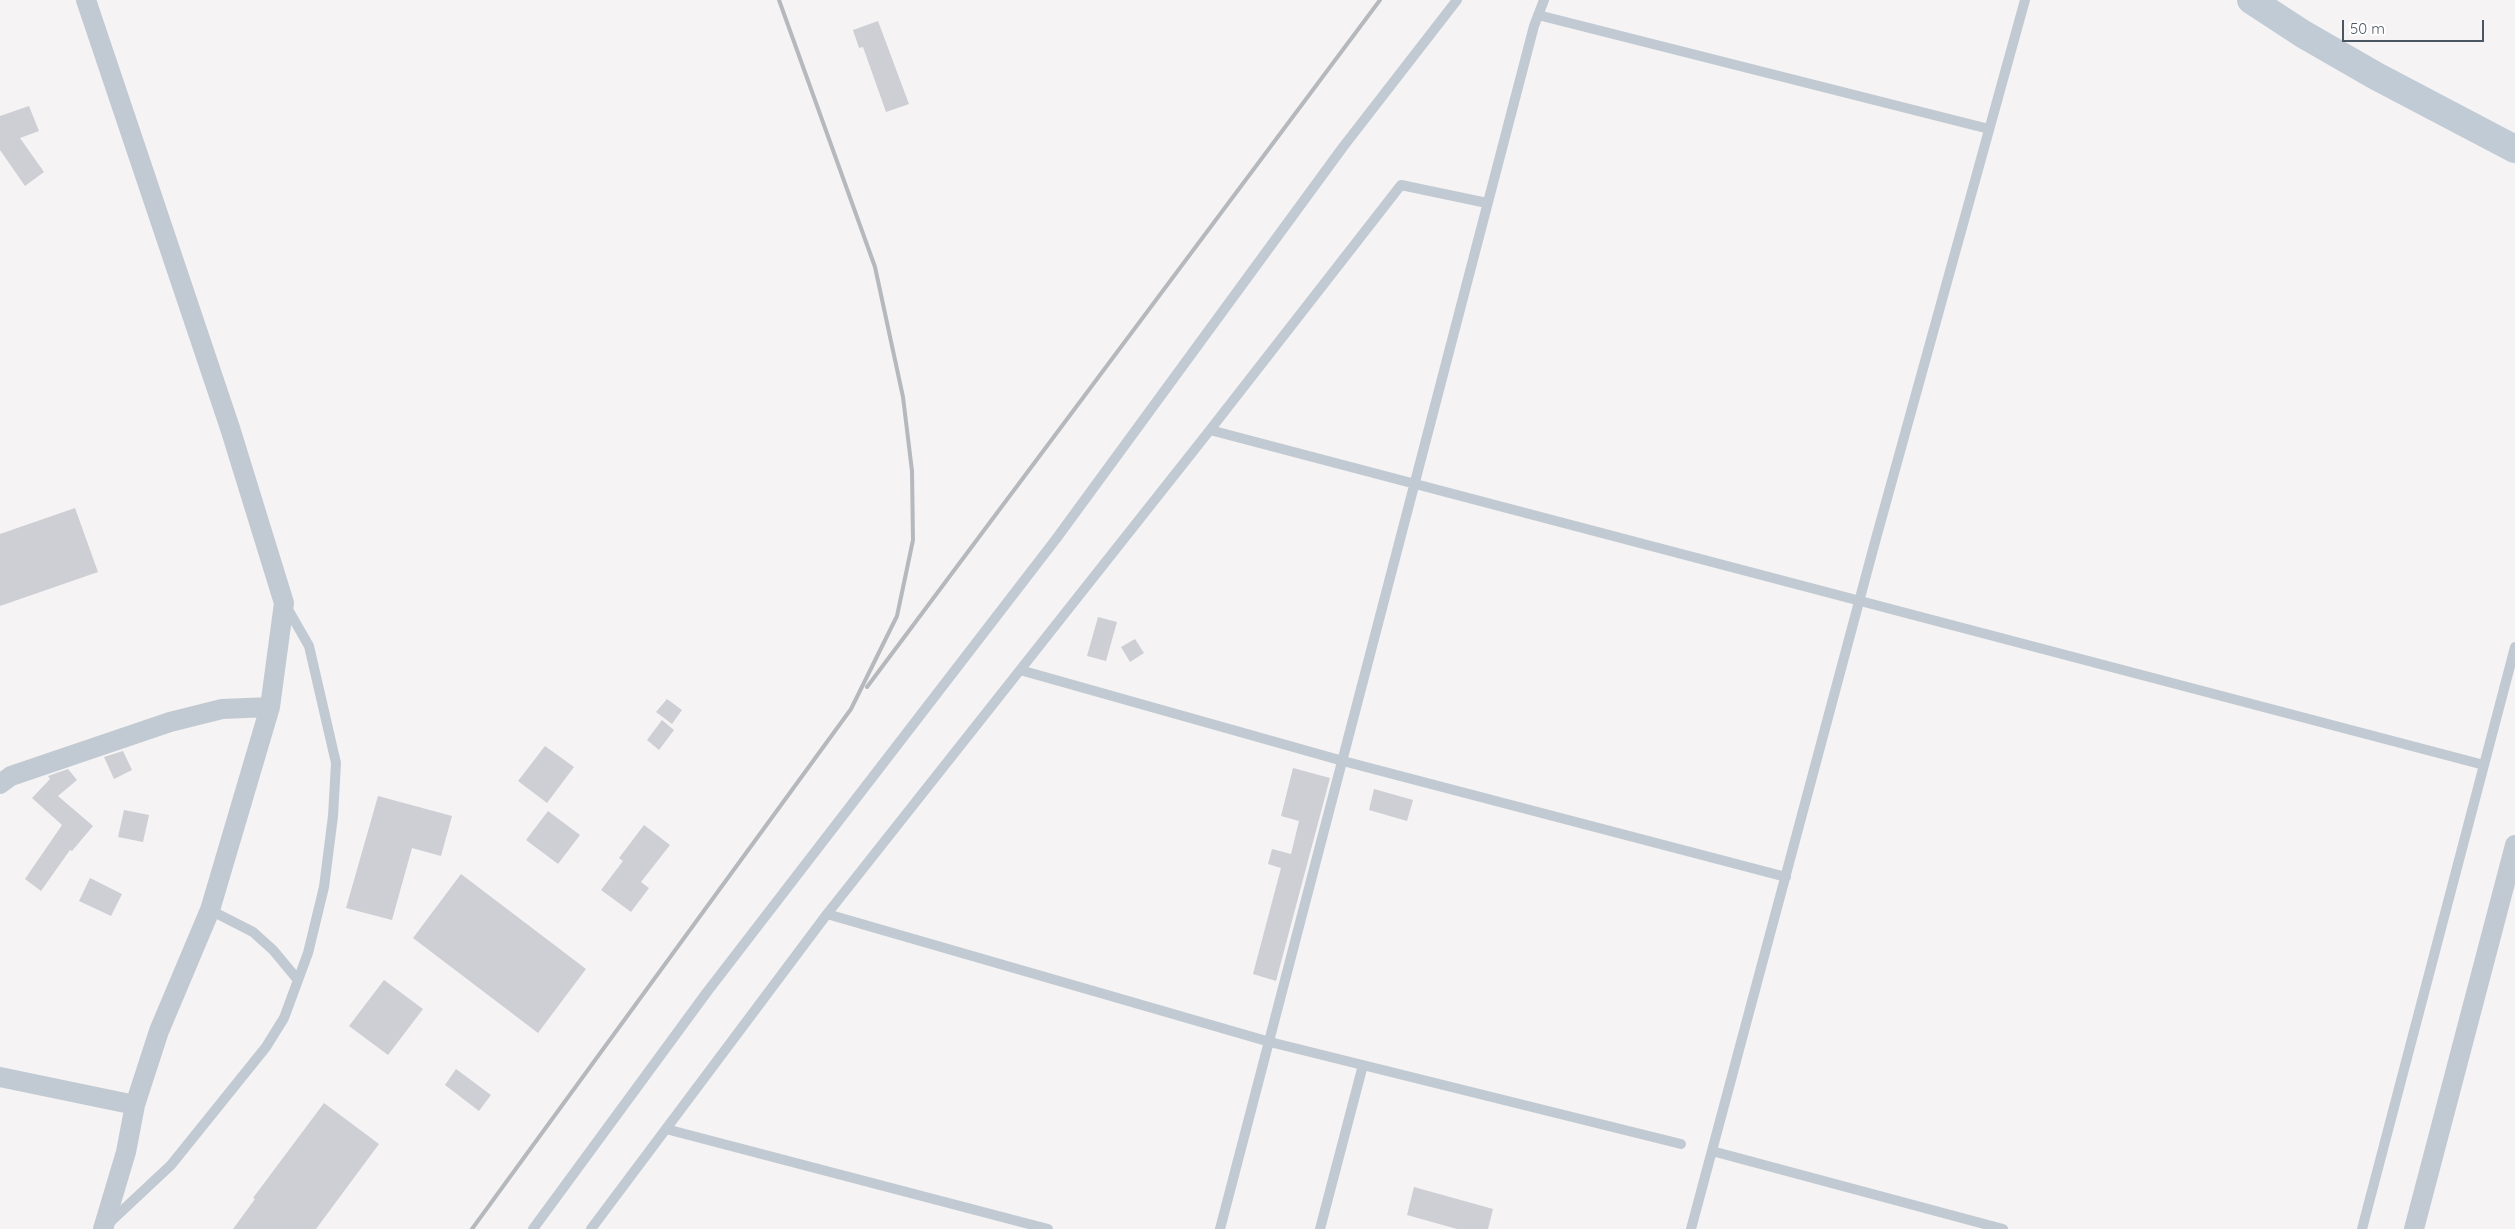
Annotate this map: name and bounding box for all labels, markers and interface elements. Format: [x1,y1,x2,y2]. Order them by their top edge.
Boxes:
scale bar [2345,10,2488,42]
text: 50 m [2350,19,2385,38]

